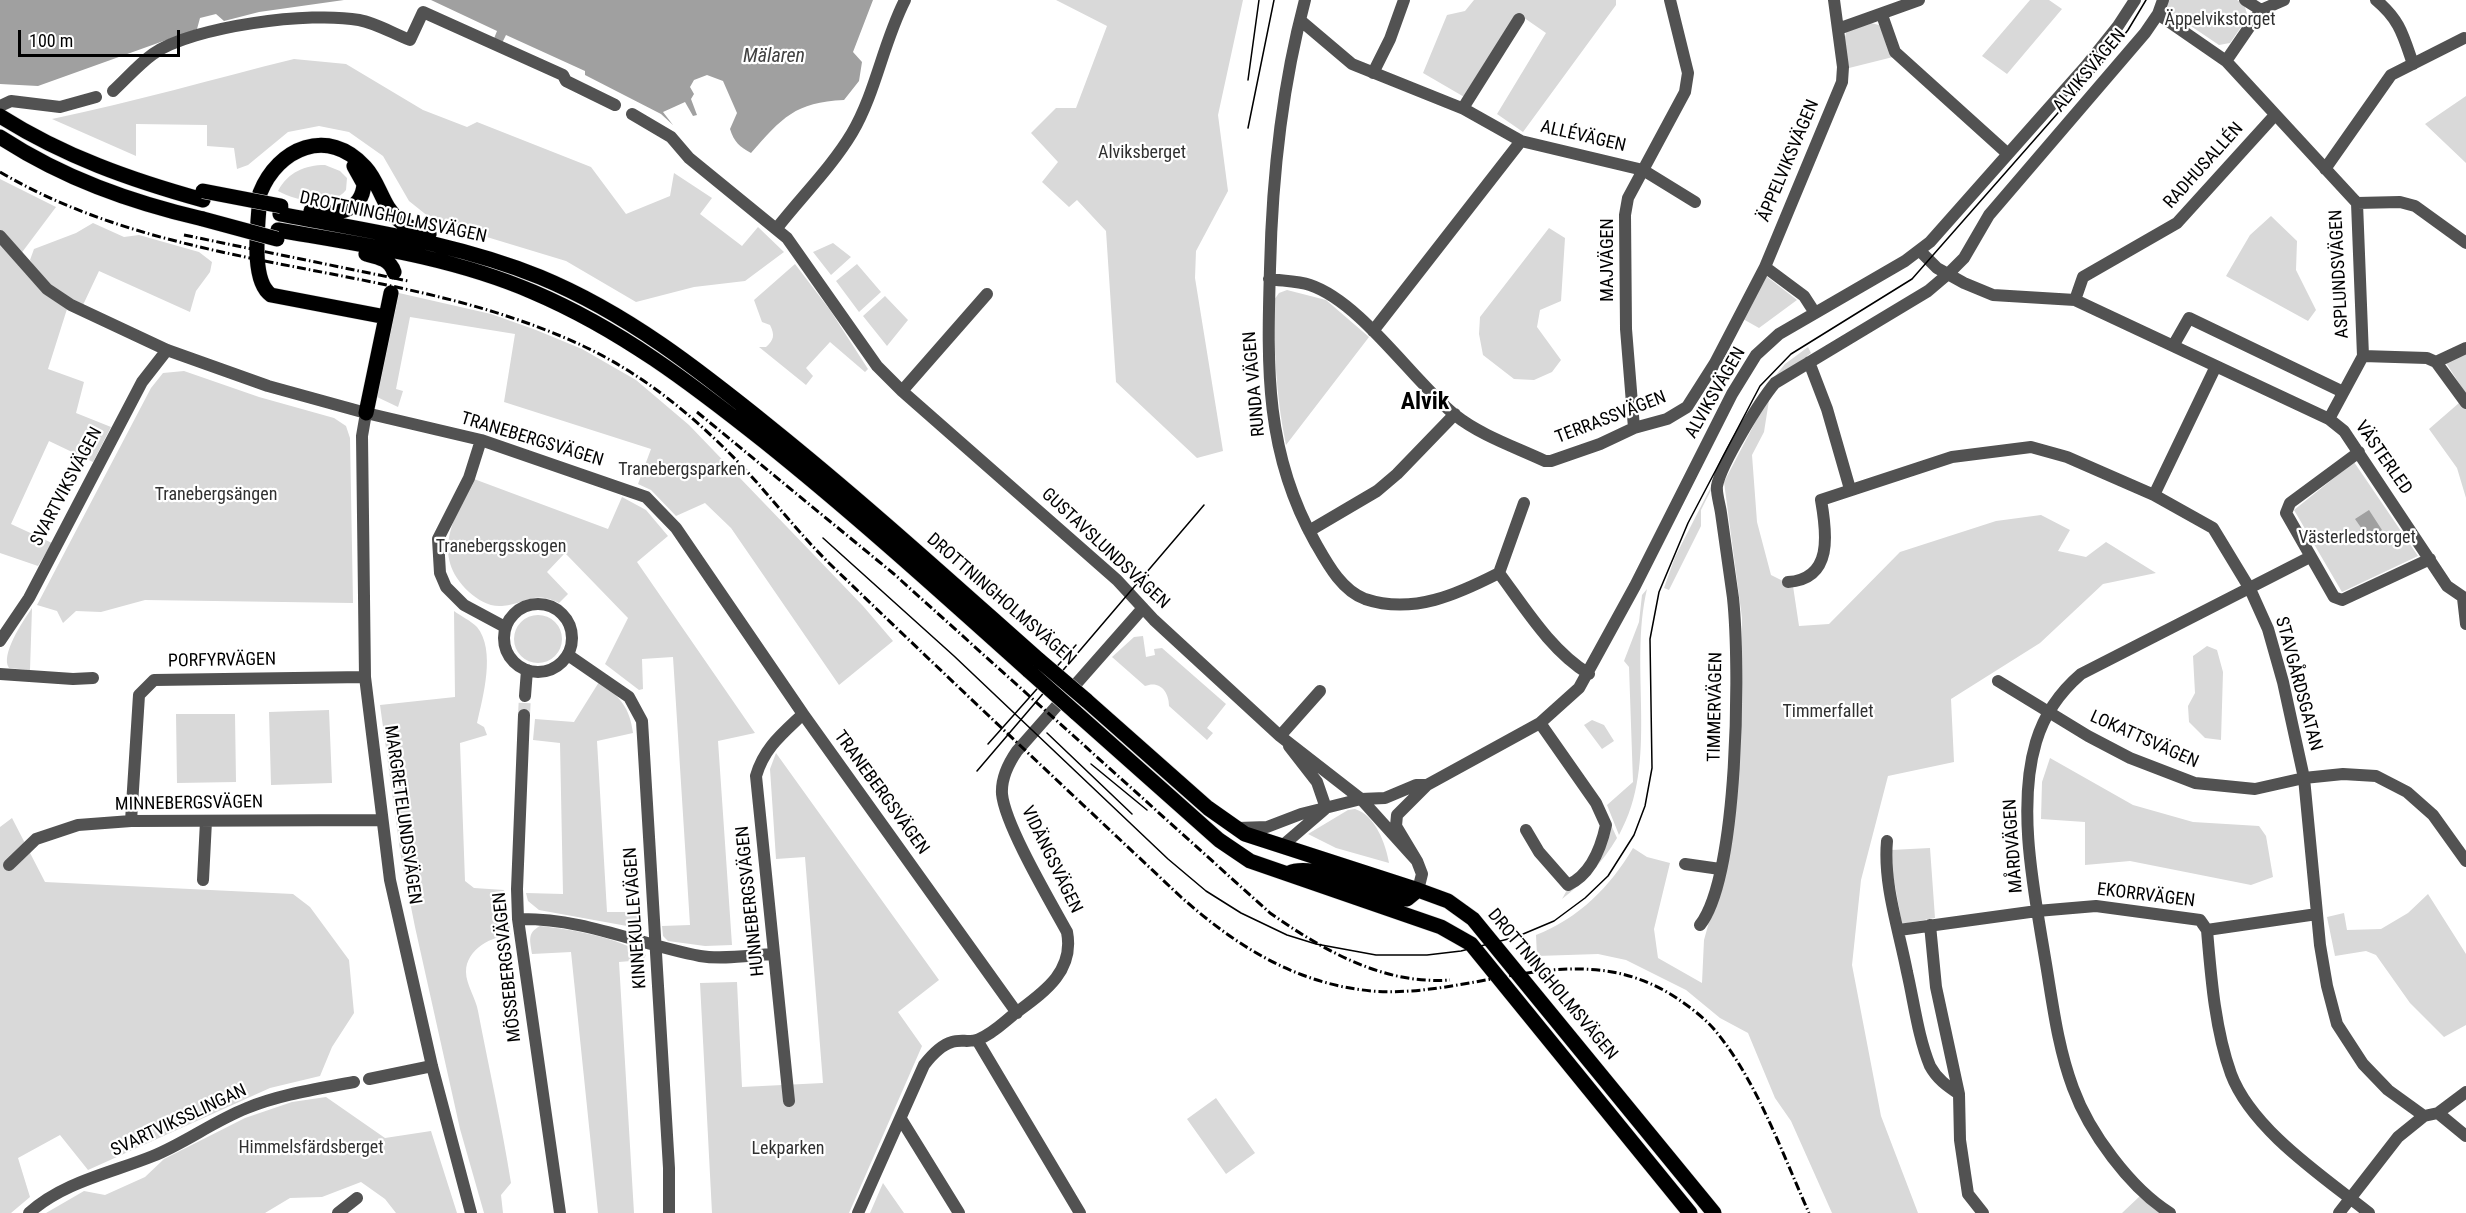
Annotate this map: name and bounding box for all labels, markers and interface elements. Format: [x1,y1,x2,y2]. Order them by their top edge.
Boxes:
park label: Äppelvikstorget [2165,9,2275,31]
scale bar [21,18,183,56]
street label: ALVIKSVÄGEN [2049,25,2131,117]
text: 100 m [29,30,73,51]
water label: Mälaren [743,45,805,69]
street label: ÄPPELVIKSVÄGEN [1754,97,1824,225]
street label: ALLÉVÄGEN [1538,117,1628,157]
street label: RADHUSALLÉN [2160,118,2248,214]
park label: Alviksberget [1098,142,1186,164]
street label: DROTTNINGHOLMSVÄGEN [298,188,488,248]
street label: ASPLUNDSVÄGEN [2326,209,2354,339]
street label: MAJVÄGEN [1597,218,1619,302]
street label: RUNDA VÄGEN [1240,330,1270,438]
street label: ALVIKSVÄGEN [1681,344,1751,442]
street label: TERRASSVÄGEN [1553,387,1669,449]
district label: Alvik [1401,389,1449,417]
street label: TRANEBERGSVÄGEN [458,408,606,472]
street label: VÄSTERLED [2350,417,2416,499]
street label: SVARTVIKSVÄGEN [27,424,107,550]
park label: Tranebergsparken [618,459,746,481]
park label: Tranebergsängen [155,484,277,506]
street label: GUSTAVSLUNDSVÄGEN [1036,484,1174,614]
park label: Västerledstorget [2298,527,2416,549]
street label: DROTTNINGHOLMSVÄGEN [922,529,1080,671]
park label: Tranebergsskogen [436,536,566,558]
street label: STAVGÅRDSGATAN [2270,615,2326,753]
street label: PORFYRVÄGEN [168,649,276,673]
street label: TIMMERVÄGEN [1704,652,1728,762]
park label: Timmerfallet [1782,701,1874,723]
street label: LOKATTSVÄGEN [2086,706,2202,774]
street label: MARGRETELUNDSVÄGEN [379,724,425,906]
street label: TRANEBERGSVÄGEN [829,727,933,859]
street label: MINNEBERGSVÄGEN [115,792,263,816]
street label: MÅRDVÄGEN [2000,798,2028,894]
street label: VIDÄNGSVÄGEN [1016,803,1086,917]
street label: HUNNEBERGSVÄGEN [732,825,770,977]
street label: KINNEKULLEVÄGEN [620,846,652,990]
street label: EKORRVÄGEN [2096,879,2196,913]
street label: MÖSSEBERGSVÄGEN [489,891,527,1043]
street label: DROTTNINGHOLMSVÄGEN [1482,905,1622,1065]
street label: SVARTVIKSSLINGAN [108,1080,250,1162]
park label: Himmelsfärdsberget [238,1137,384,1159]
park label: Lekparken [751,1138,825,1160]

